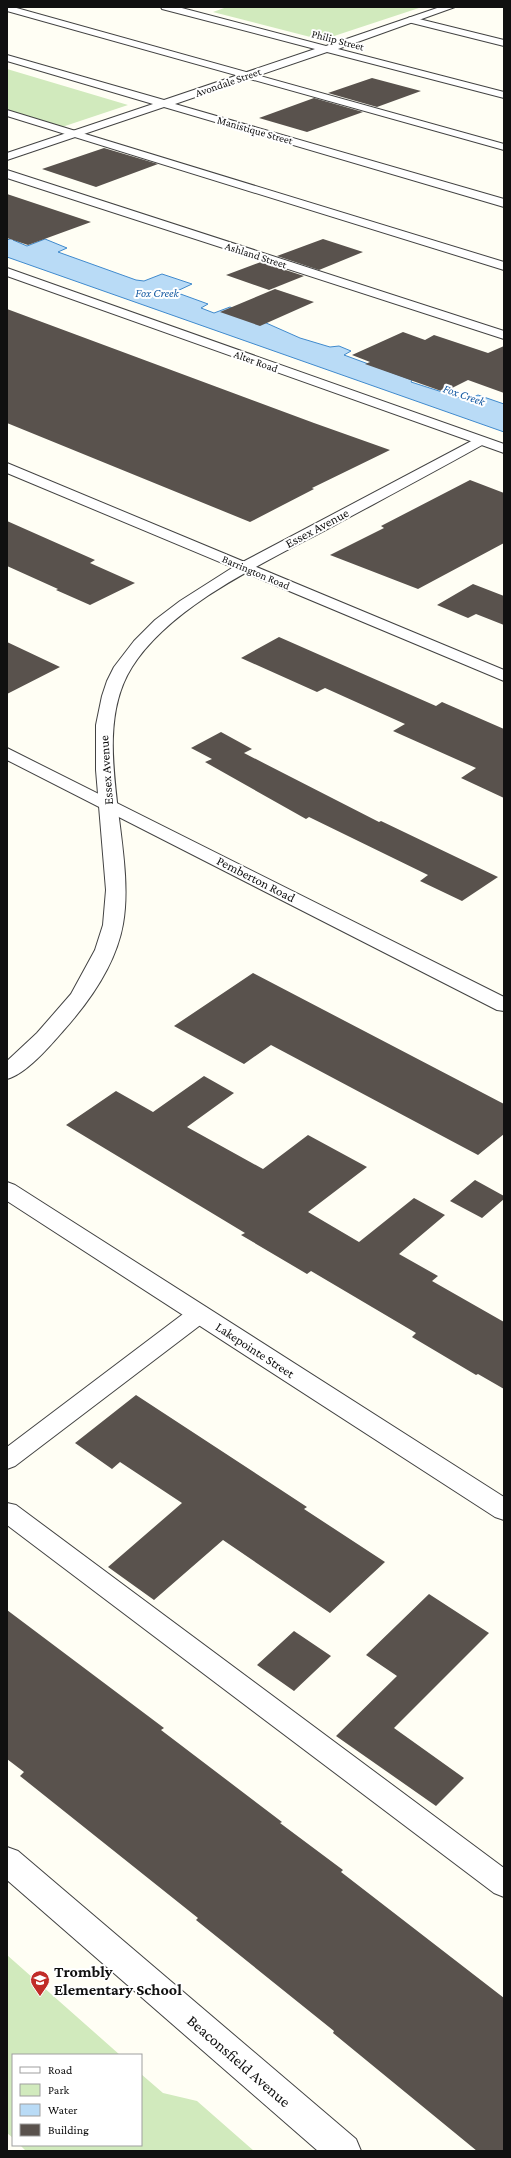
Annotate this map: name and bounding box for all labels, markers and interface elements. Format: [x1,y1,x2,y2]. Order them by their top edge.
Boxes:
street label: Philip Street [310,27,366,54]
street label: Avondale Street [194,65,263,99]
street label: Manistique Street [216,113,294,148]
street label: Ashland Street [224,239,289,271]
water label: Fox Creek [135,286,179,300]
street label: Alter Road [232,348,280,375]
water label: Fox Creek [441,381,488,409]
street label: Essex Avenue [283,505,352,551]
street label: Barrington Road [220,552,292,593]
street label: Essex Avenue [96,734,116,805]
street label: Pemberton Road [214,853,298,905]
street label: Lakepointe Street [213,1319,298,1381]
place label: Trombly Elementary School [54,1963,182,1998]
school or university icon: Trombly Elementary School [29,1969,51,1997]
street label: Beaconsfield Avenue [184,2012,294,2110]
legend [12,2054,142,2146]
text: Road [48,2063,73,2077]
text: Park [48,2083,70,2097]
text: Water [48,2103,78,2117]
text: Building [48,2123,89,2137]

